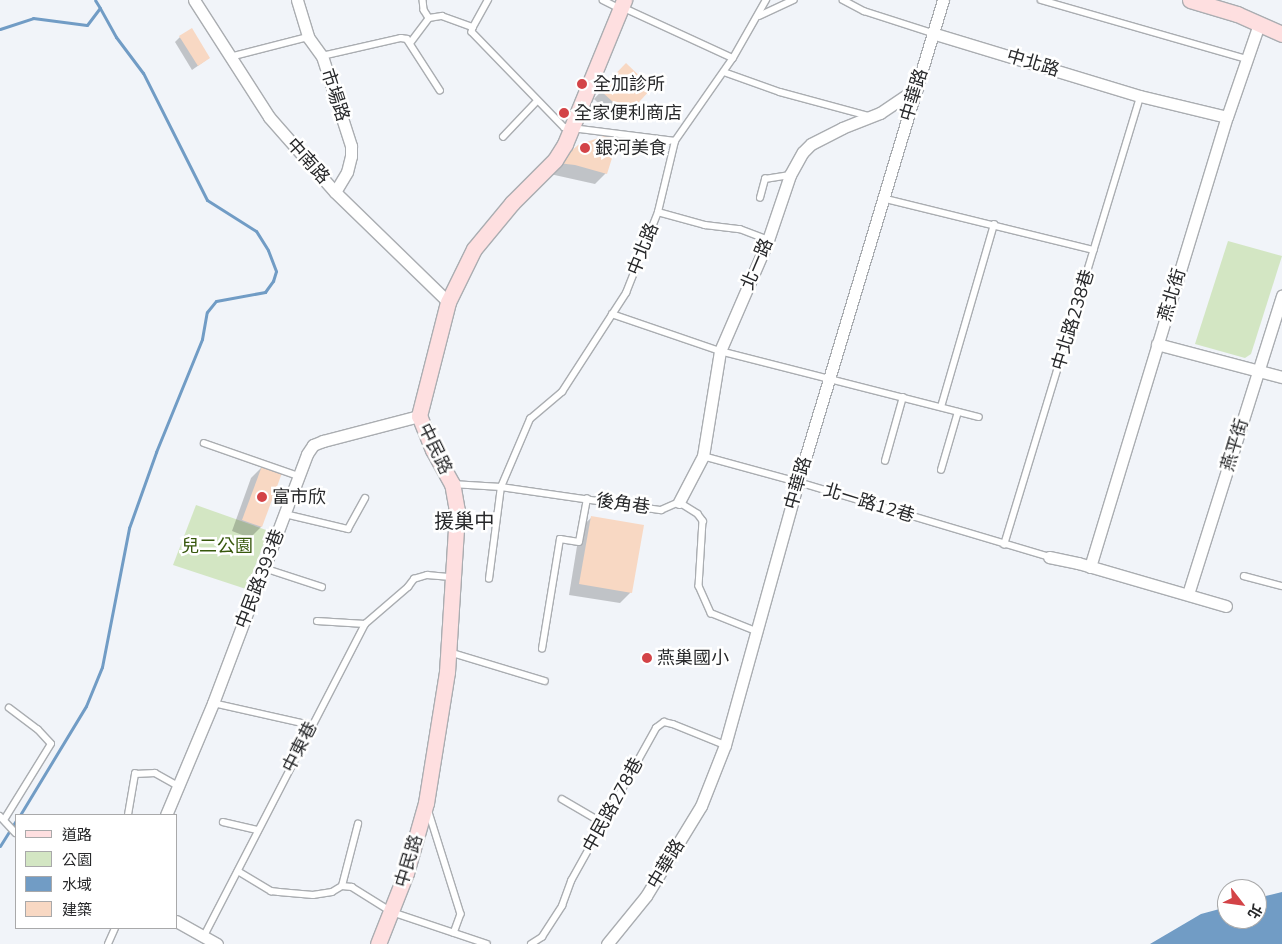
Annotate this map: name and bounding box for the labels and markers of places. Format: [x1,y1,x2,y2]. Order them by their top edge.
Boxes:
place label: 全加診所 [593,73,665,95]
marker: 全加診所 [575,77,589,91]
place label: 全家便利商店 [574,102,682,124]
marker: 全家便利商店 [558,107,570,119]
place label: 銀河美食 [595,137,667,159]
marker: 銀河美食 [579,142,591,154]
place label: 富市欣 [272,486,326,508]
marker: 富市欣 [256,491,268,503]
place label: 燕巢國小 [657,647,729,669]
marker: 燕巢國小 [641,652,653,664]

